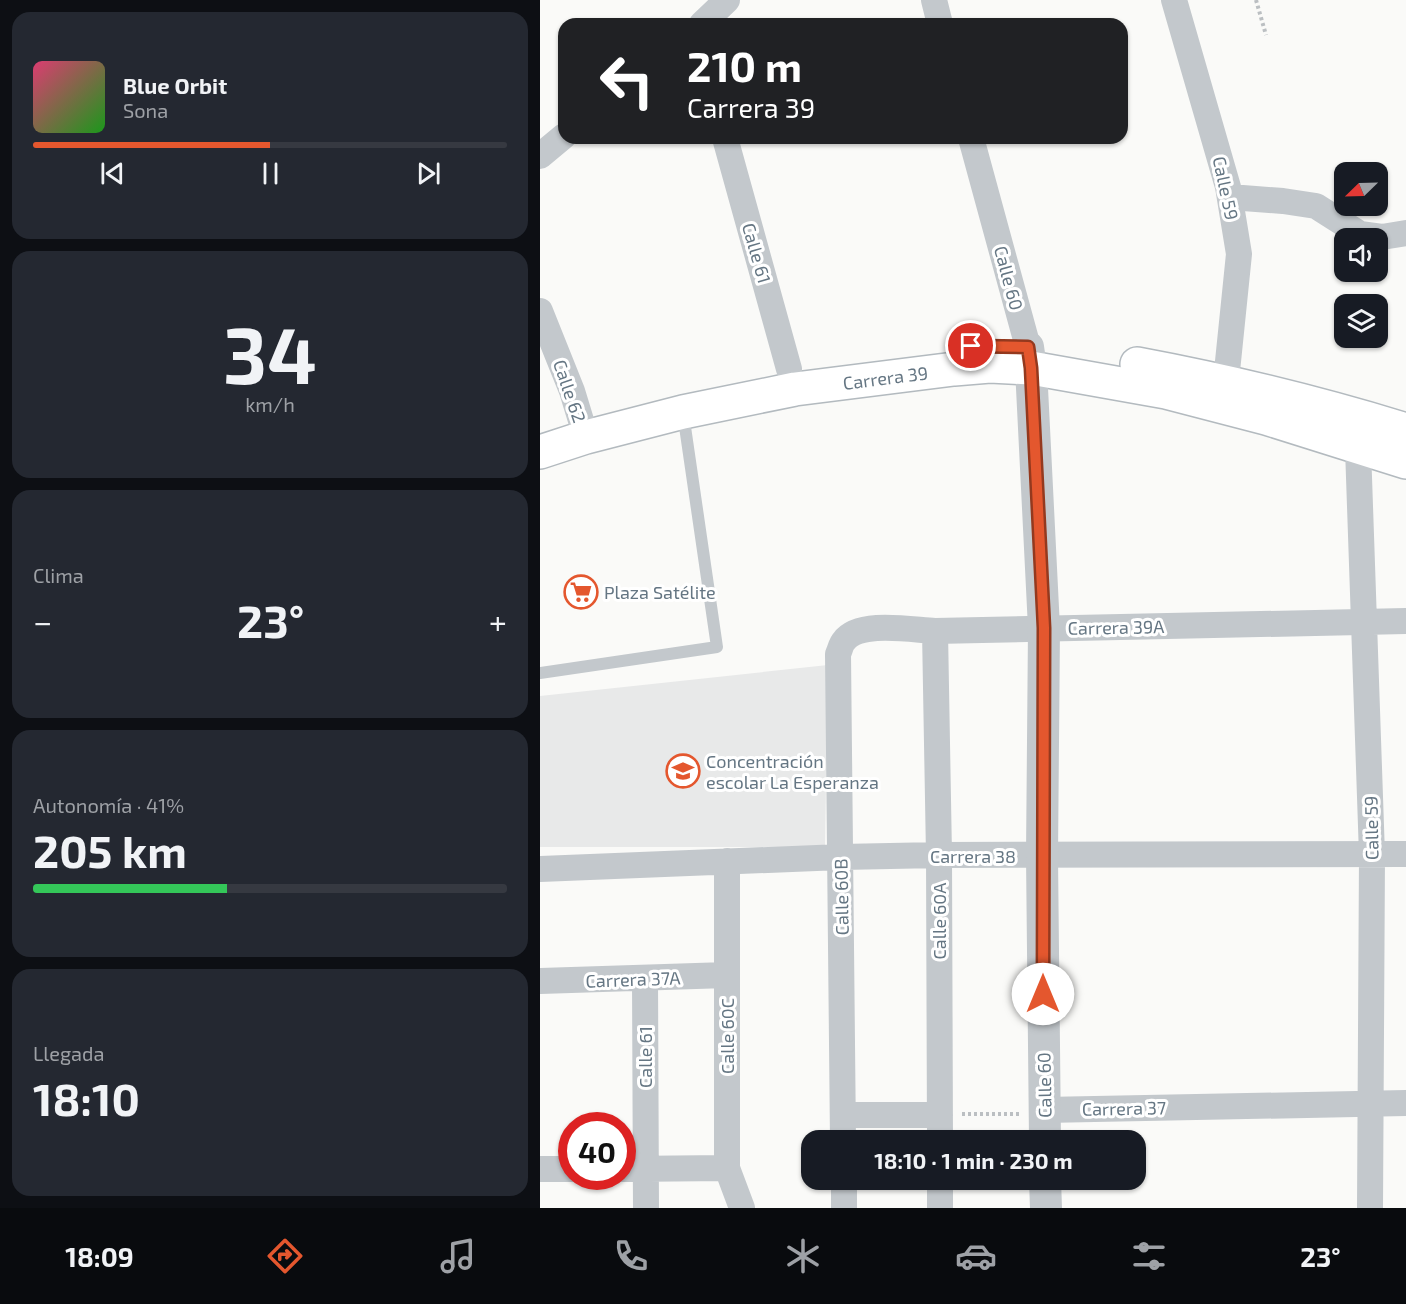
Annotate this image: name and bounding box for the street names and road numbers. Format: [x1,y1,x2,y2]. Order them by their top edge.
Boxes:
street label: Calle 59 [1209,154,1243,222]
street label: Calle 61 [738,220,776,286]
street label: Calle 60 [990,243,1028,313]
street label: Calle 62 [549,357,591,425]
street label: Carrera 39 [842,361,929,394]
street label: Carrera 39A [1068,615,1165,639]
street label: Calle 59 [1359,796,1383,860]
street label: Carrera 38 [930,845,1016,867]
street label: Calle 60B [829,858,853,936]
street label: Calle 60A [928,882,950,959]
street label: Carrera 37A [585,966,682,992]
street label: Calle 60C [716,998,738,1074]
street label: Calle 61 [634,1026,656,1088]
street label: Calle 60 [1032,1052,1056,1118]
street label: Carrera 37 [1082,1096,1166,1120]

